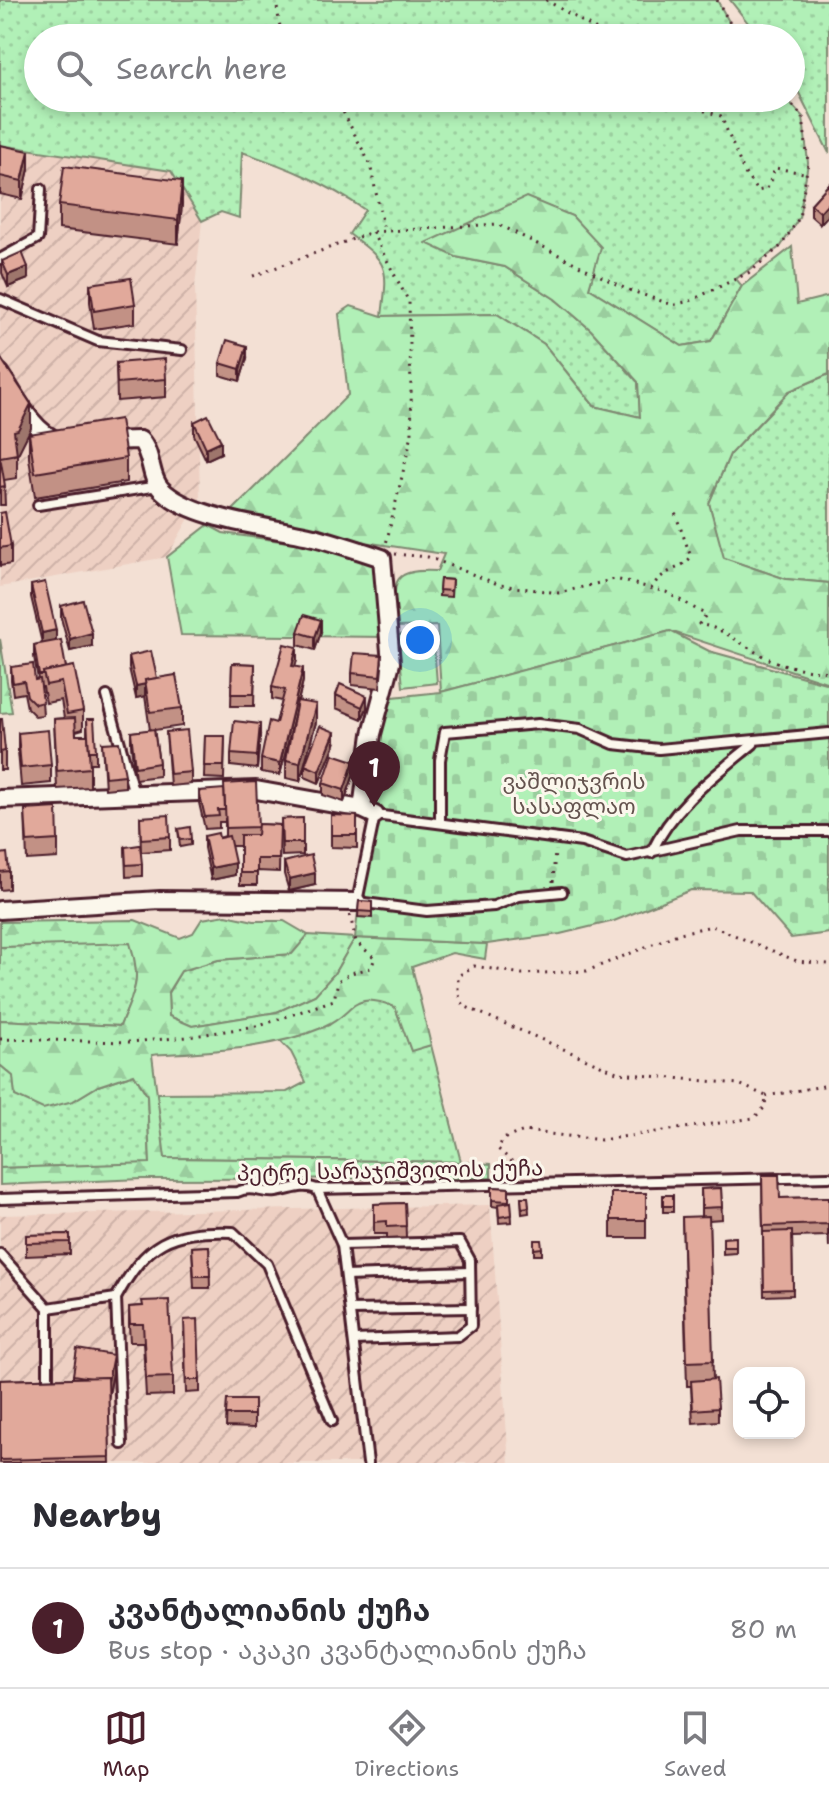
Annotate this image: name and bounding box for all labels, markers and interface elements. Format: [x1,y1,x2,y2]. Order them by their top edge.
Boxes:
search box [24,24,805,112]
icon: search [52,46,96,90]
text: Search here [116,48,287,89]
your location [400,620,440,660]
pin: 1 [348,741,400,807]
park label: ვაშლიჯვრის სასაფლაო [503,767,645,821]
street label: პეტრე სარაჯიშვილის ქუჩა [237,1153,543,1188]
map controls [733,1367,805,1439]
button: locate [733,1367,805,1439]
text: Nearby [32,1492,162,1538]
text: კვანტალიანის ქუჩა [108,1590,430,1631]
text: 1 [52,1611,64,1646]
text: 80 m [730,1611,797,1646]
text: Bus stop · აკაკი კვანტალიანის ქუჩა [108,1632,587,1667]
tab: Map [102,1706,150,1783]
tab: Directions [354,1706,459,1783]
tab: Saved [664,1706,727,1783]

